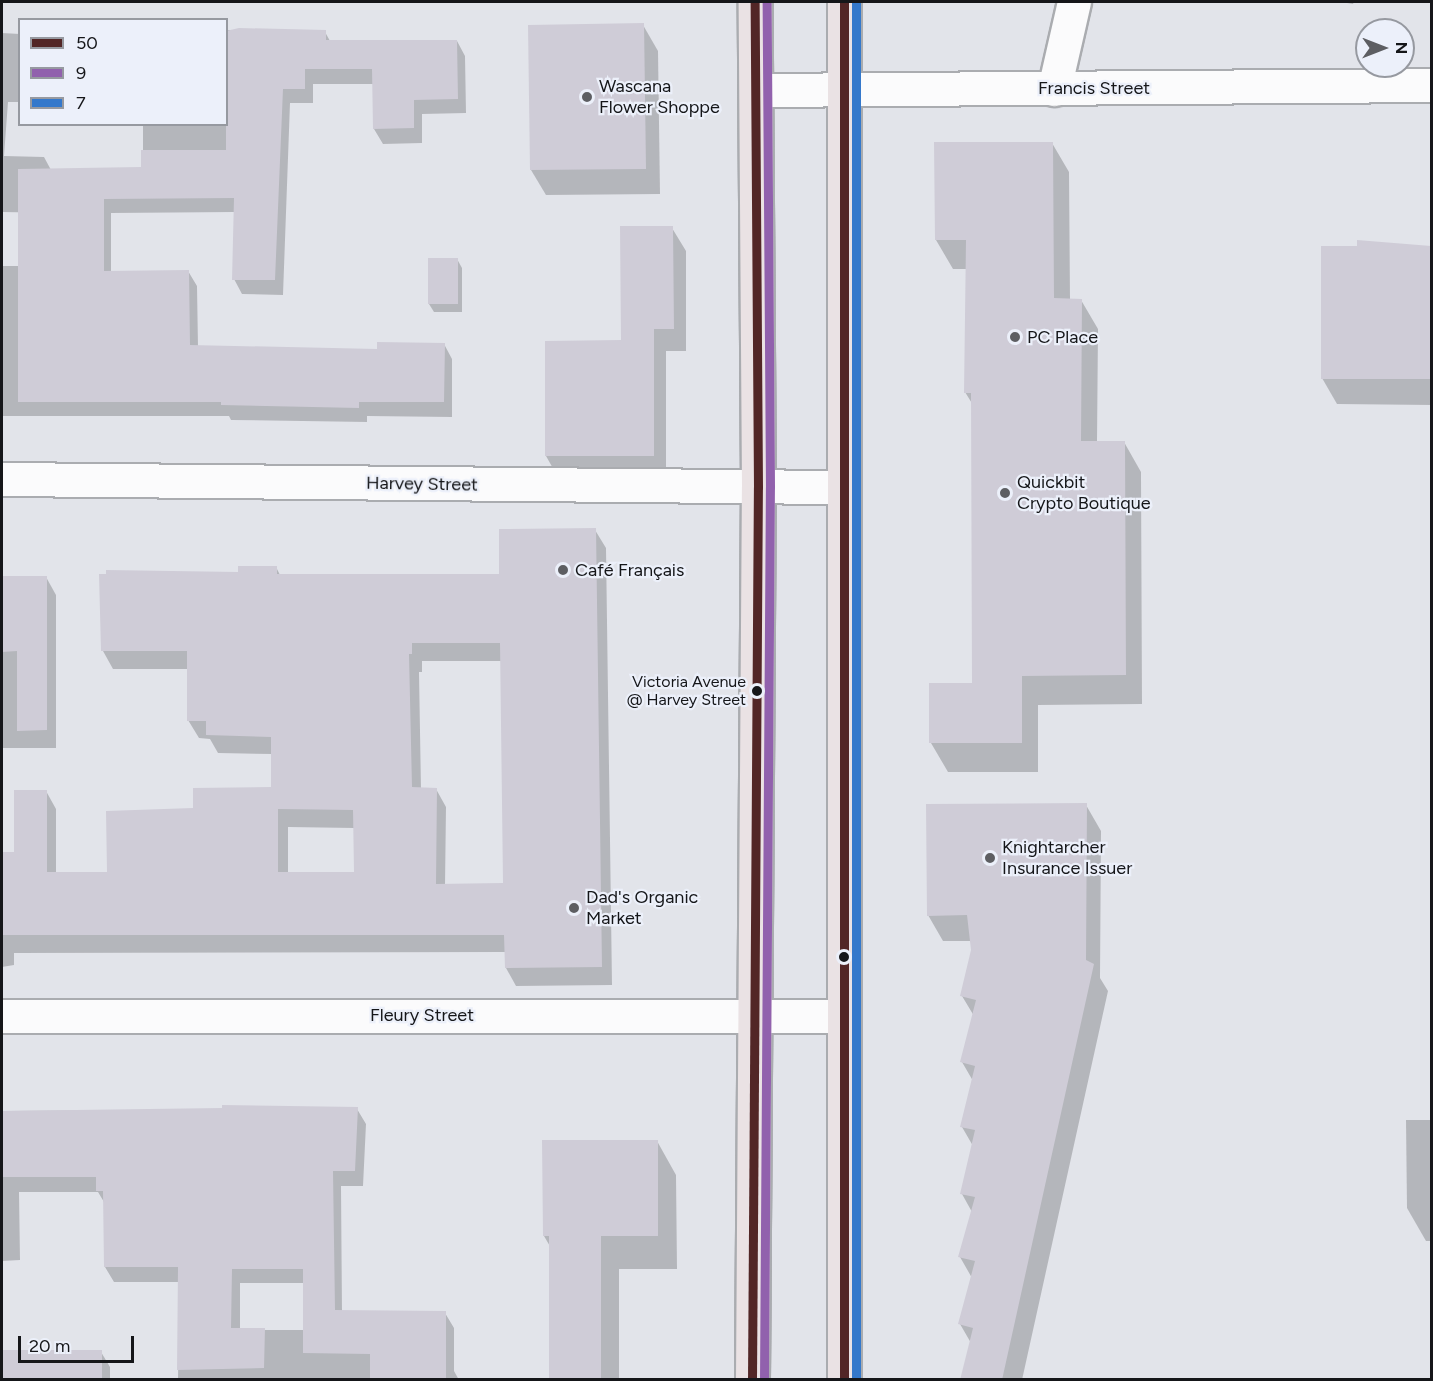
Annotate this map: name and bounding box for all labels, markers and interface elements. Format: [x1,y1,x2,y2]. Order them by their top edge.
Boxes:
legend [18,18,228,126]
north arrow [1355,18,1415,78]
text: 50 [76,32,98,54]
text: N [1392,42,1411,54]
text: 9 [76,62,86,84]
place label: Wascana Flower Shoppe [599,76,720,118]
street label: Francis Street [1038,77,1150,99]
marker: Wascana Flower Shoppe [580,90,594,104]
text: 7 [76,92,86,114]
place label: PC Place [1027,326,1098,348]
marker: PC Place [1008,330,1022,344]
street label: Harvey Street [366,472,478,496]
place label: Quickbit Crypto Boutique [1017,472,1151,514]
marker: Quickbit Crypto Boutique [998,486,1012,500]
place label: Café Français [575,559,684,581]
marker: Café Français [556,563,570,577]
place label: Victoria Avenue @ Harvey Street [627,672,746,710]
marker: Victoria Avenue @ Harvey Street [751,685,763,697]
place label: Knightarcher Insurance Issuer [1002,837,1132,880]
marker: Knightarcher Insurance Issuer [983,851,997,865]
place label: Dad's Organic Market [586,887,698,930]
marker: Dad's Organic Market [567,901,581,915]
unlabelled marker [838,951,850,963]
street label: Fleury Street [370,1004,474,1026]
scale bar [21,1324,136,1362]
text: 20 m [29,1335,70,1357]

